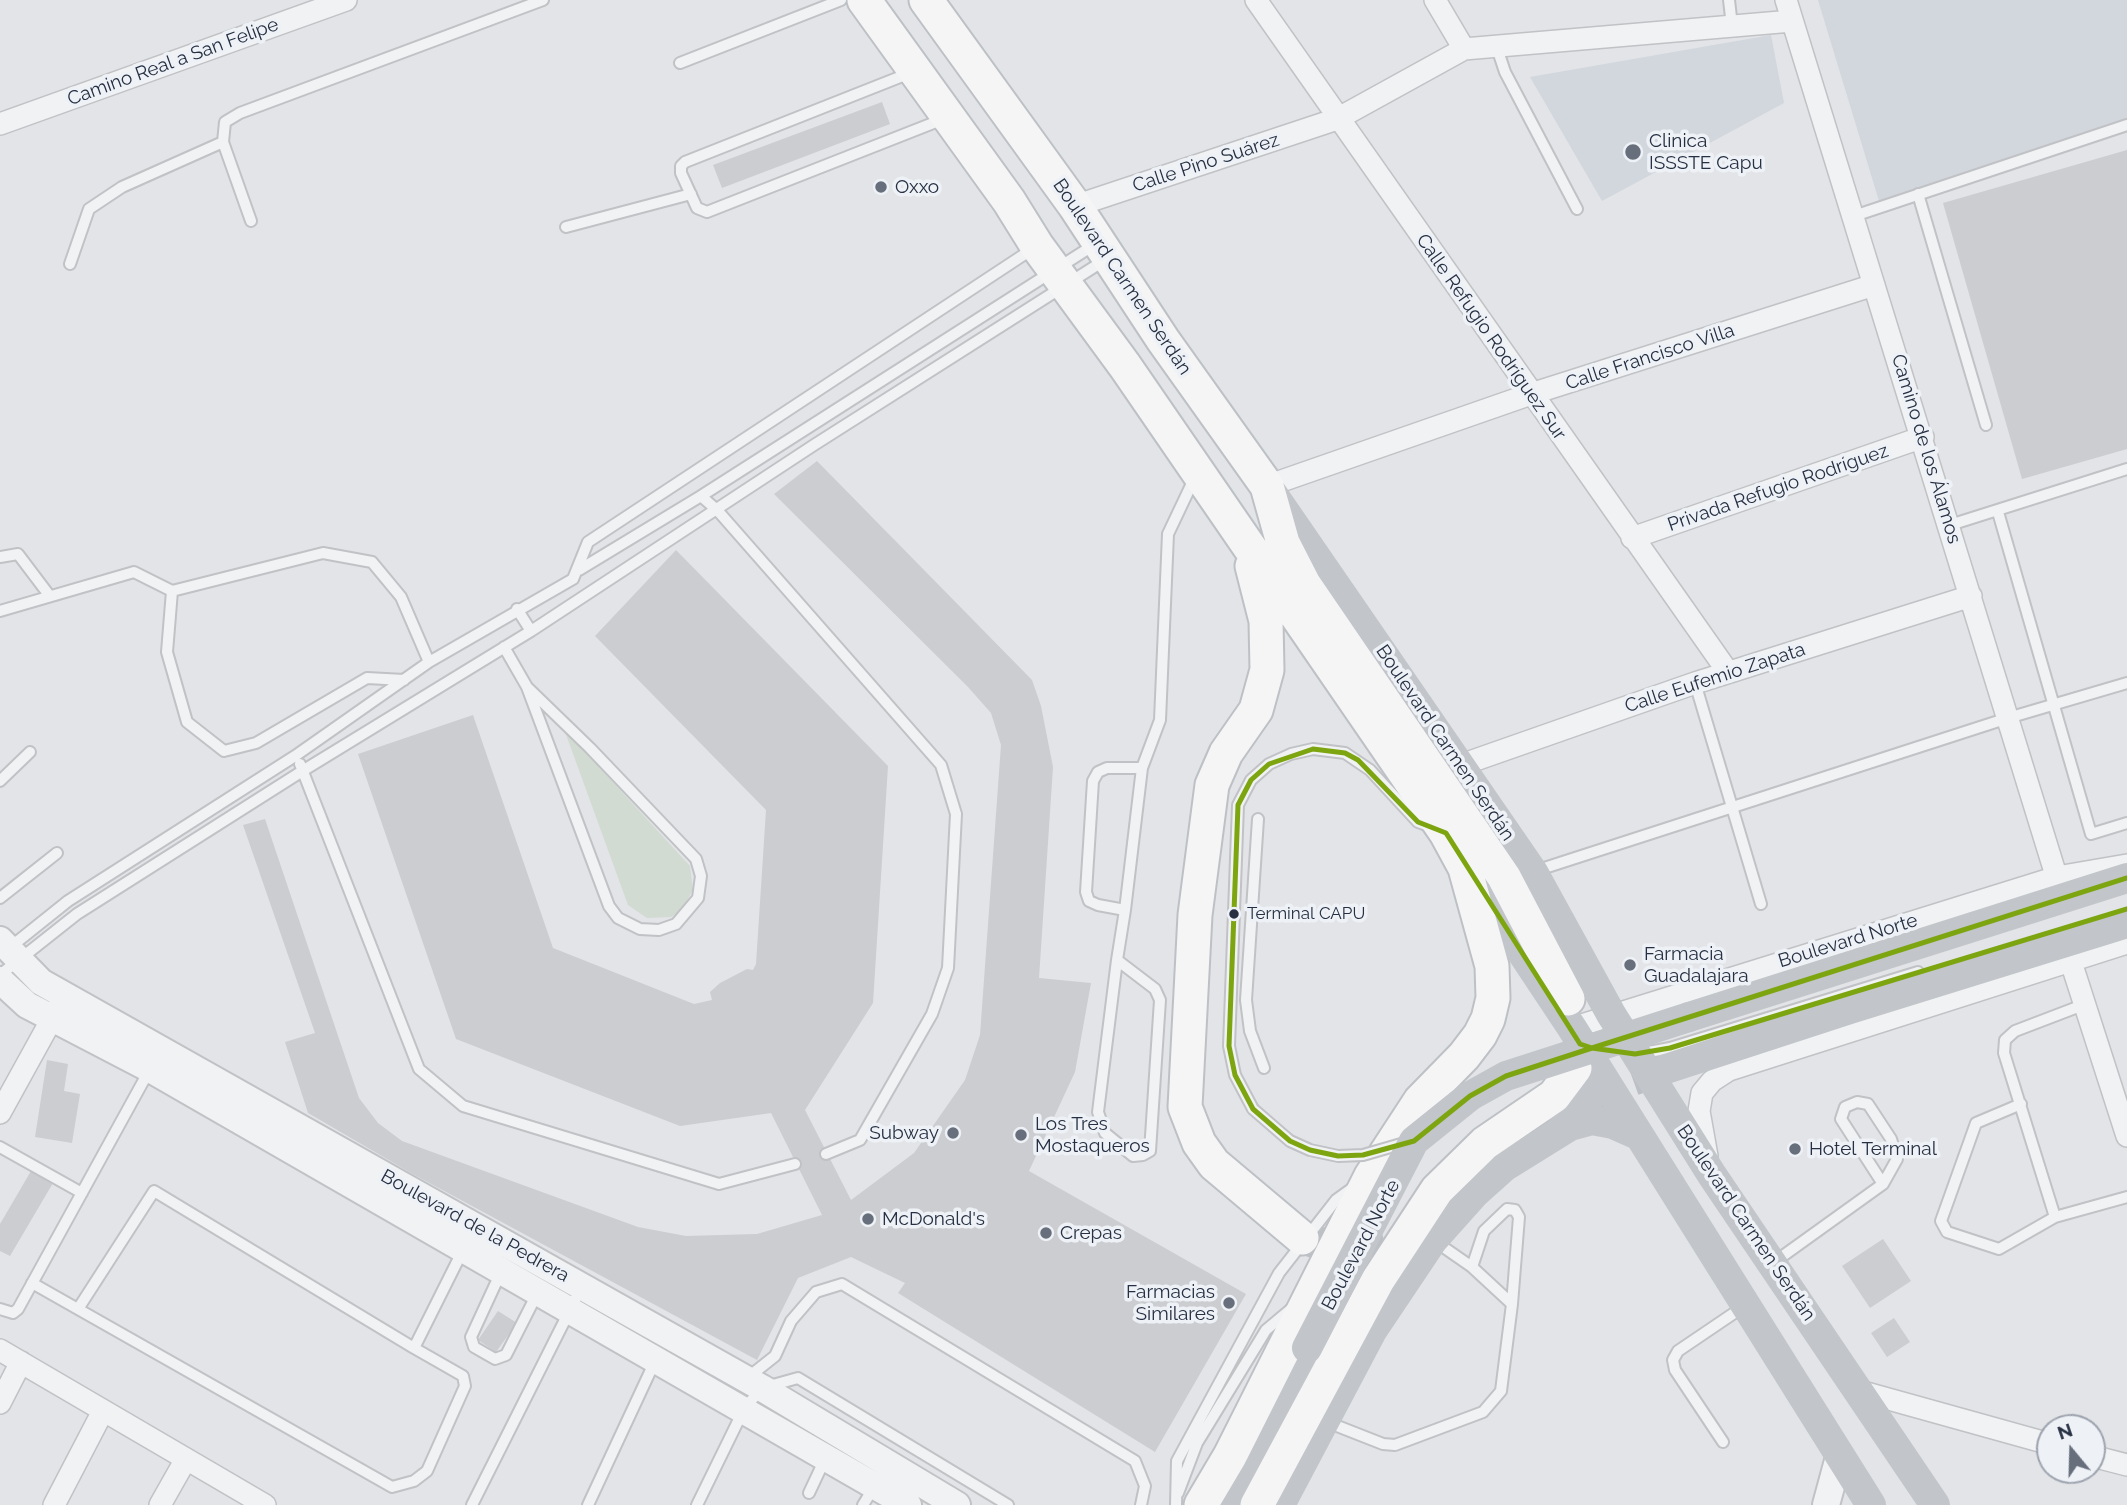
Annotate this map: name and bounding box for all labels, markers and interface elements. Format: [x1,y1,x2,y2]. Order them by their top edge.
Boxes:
street label: Camino Real a San Felipe [64,13,282,111]
street label: Calle Pino Suárez [1130,129,1282,197]
place label: Clinica ISSSTE Capu [1649,130,1763,174]
marker: Clinica ISSSTE Capu [1623,142,1643,162]
street label: Boulevard Carmen Serdán [1048,175,1196,379]
place label: Oxxo [895,176,939,198]
marker: Oxxo [873,179,889,195]
street label: Calle Refugio Rodríguez Sur [1411,230,1571,444]
street label: Calle Francisco Villa [1563,319,1737,395]
street label: Camino de los Álamos [1886,352,1966,546]
street label: Privada Refugio Rodríguez [1665,439,1891,537]
street label: Calle Eufemio Zapata [1622,638,1808,718]
street label: Boulevard Carmen Serdán [1371,641,1519,845]
place label: Terminal CAPU [1247,904,1365,924]
marker: Terminal CAPU [1227,907,1241,921]
street label: Boulevard Norte [1776,909,1920,973]
place label: Farmacia Guadalajara [1644,943,1749,987]
marker: Farmacia Guadalajara [1622,957,1638,973]
place label: Los Tres Mostaqueros [1035,1113,1150,1157]
street label: Boulevard Carmen Serdán [1672,1121,1820,1325]
place label: Subway [869,1122,939,1144]
marker: Subway [945,1125,961,1141]
marker: Los Tres Mostaqueros [1013,1127,1029,1143]
place label: Hotel Terminal [1809,1138,1937,1160]
marker: Hotel Terminal [1787,1141,1803,1157]
street label: Boulevard de la Pedrera [377,1165,573,1287]
street label: Boulevard Norte [1317,1176,1405,1314]
place label: McDonald's [882,1208,985,1230]
marker: McDonald's [860,1211,876,1227]
place label: Crepas [1060,1222,1122,1244]
marker: Crepas [1038,1225,1054,1241]
place label: Farmacias Similares [1126,1281,1215,1325]
marker: Farmacias Similares [1221,1295,1237,1311]
north arrow [2036,1414,2106,1484]
text: N [2054,1418,2075,1444]

